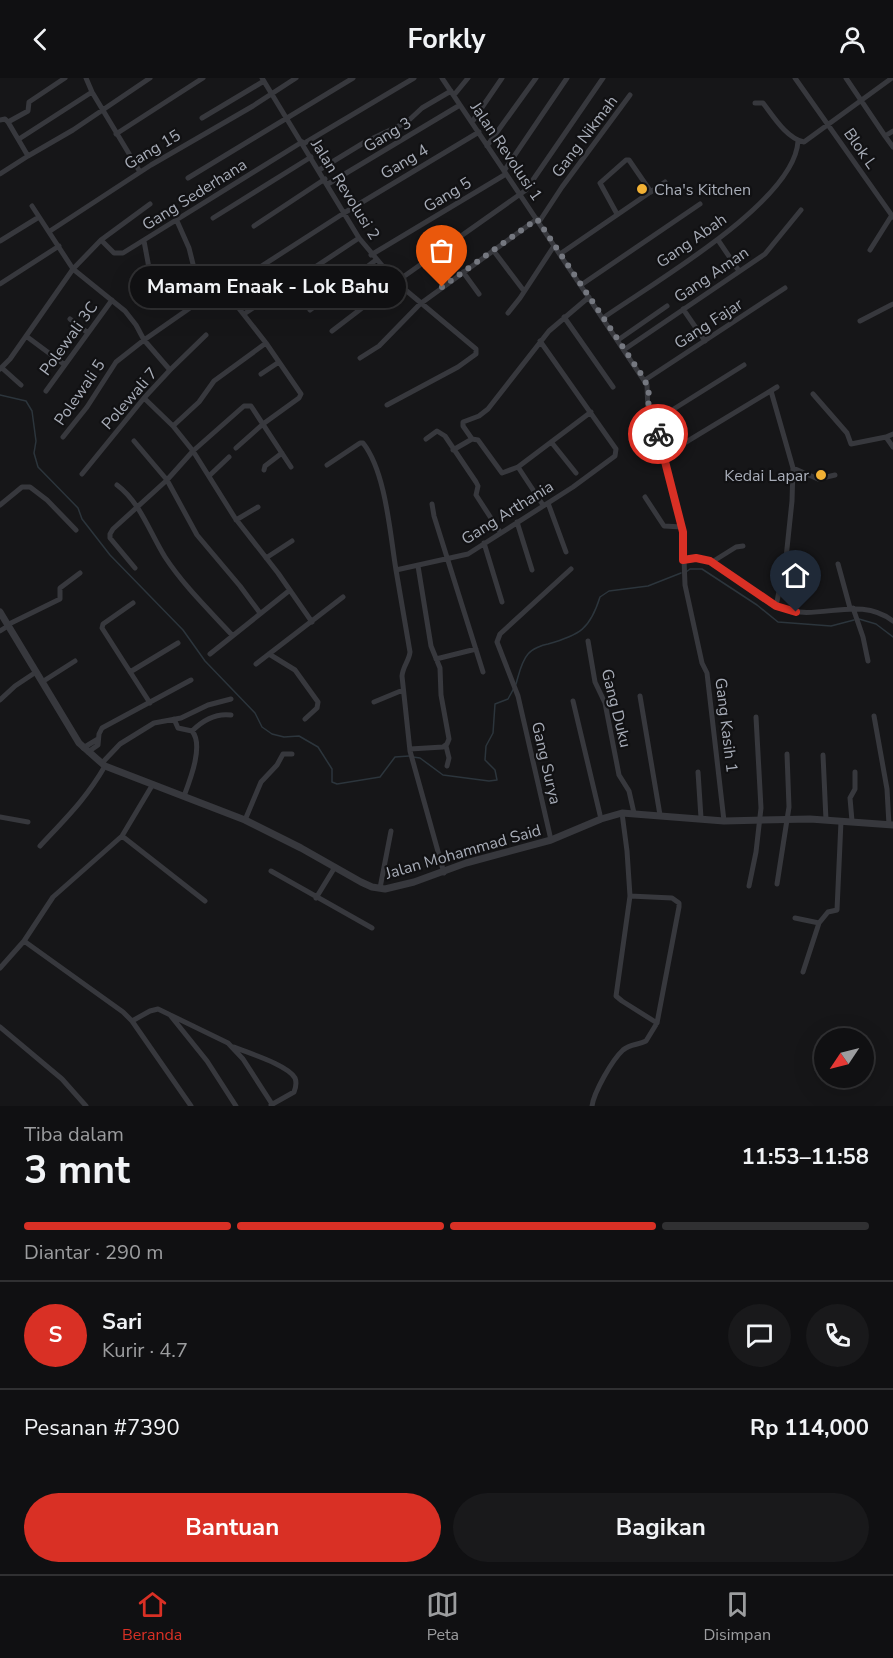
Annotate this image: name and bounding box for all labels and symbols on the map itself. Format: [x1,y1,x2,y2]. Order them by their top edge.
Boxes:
street label: Gang Nikmah [547,91,623,182]
street label: Jalan Revolusi 1 [464,97,547,205]
street label: Gang 3 [359,112,416,158]
street label: Gang 15 [120,124,185,175]
street label: Blok L [838,124,882,174]
street label: Jalan Revolusi 2 [305,134,385,244]
street label: Gang 4 [376,139,433,185]
street label: Gang Sederhana [138,154,251,236]
street label: Gang 5 [419,172,476,218]
place label: Cha's Kitchen [654,179,751,201]
marker: Cha's Kitchen [635,182,649,196]
street label: Gang Abah [652,209,731,273]
pin [416,225,467,287]
street label: Gang Aman [670,242,753,308]
callout: Mamam Enaak - Lok Bahu [130,266,406,308]
street label: Gang Fajar [670,293,747,354]
street label: Polewali 3C [35,297,103,380]
street label: Polewali 5 [49,355,111,430]
street label: Polewali 7 [97,363,163,434]
courier [628,404,688,464]
place label: Kedai Lapar [724,465,809,487]
marker: Kedai Lapar [814,468,828,482]
street label: Gang Arthania [457,476,558,550]
pin [770,550,821,612]
street label: Gang Duku [596,667,636,750]
street label: Gang Kasih 1 [709,676,743,774]
street label: Gang Surya [526,720,566,807]
street label: Jalan Mohammad Said [382,819,544,885]
north arrow [814,1028,874,1088]

